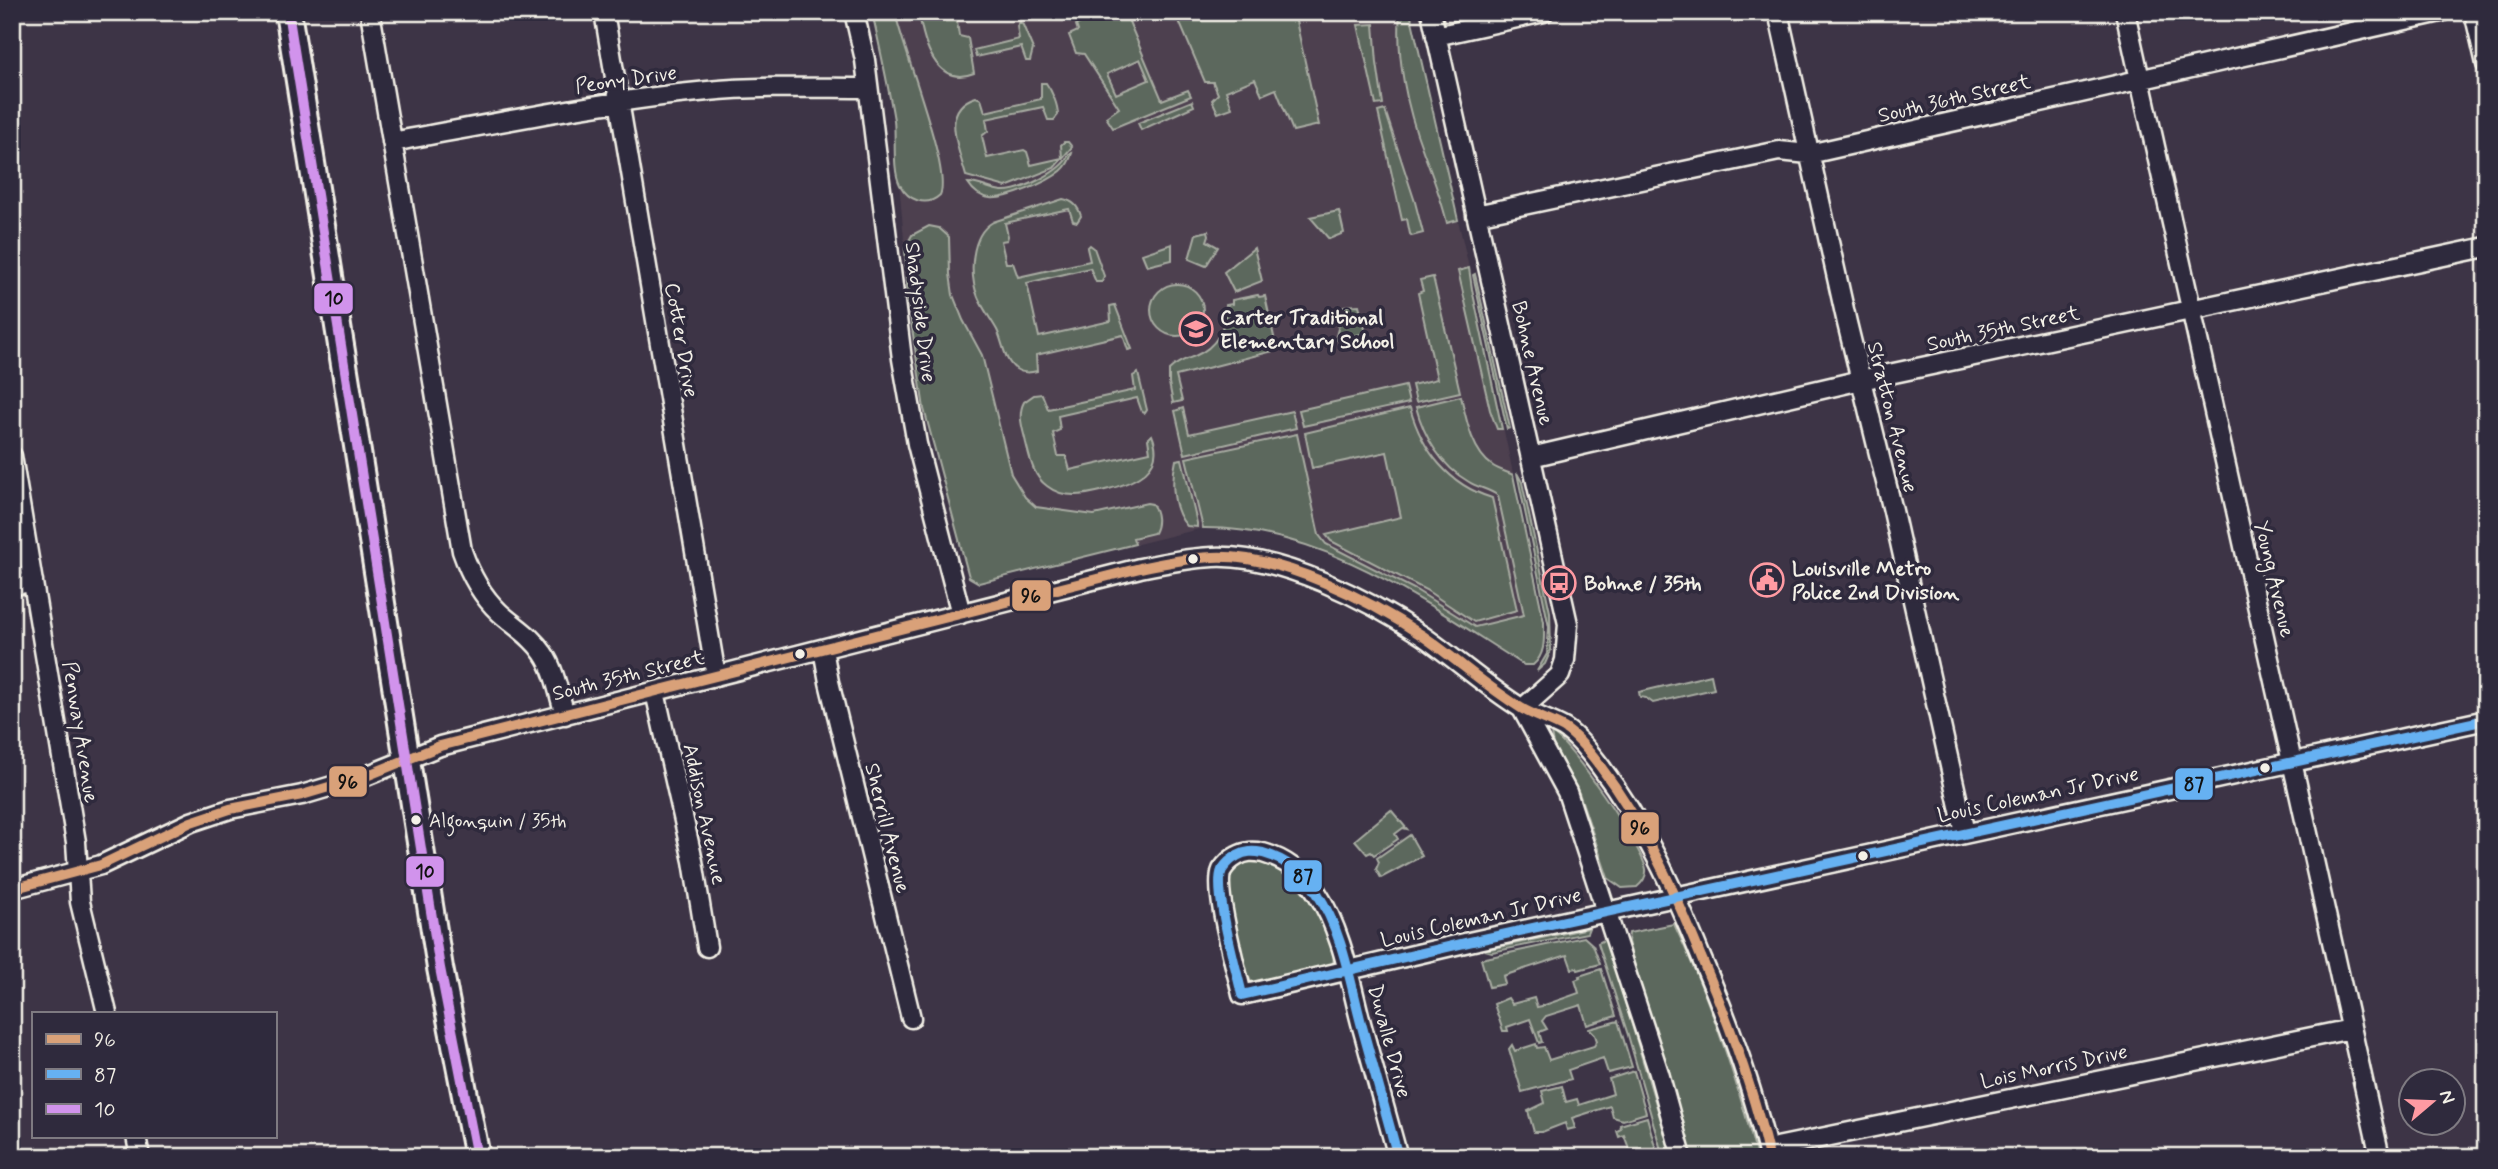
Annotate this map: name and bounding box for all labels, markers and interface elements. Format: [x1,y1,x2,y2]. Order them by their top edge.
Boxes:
street label: Peony Drive [573,59,679,101]
street label: South 36th Street [1875,68,2034,130]
street label: Shadyside Drive [898,240,943,384]
street label: Cotter Drive [657,281,705,400]
line badge: 10 [313,282,354,315]
text: 10 [324,287,344,312]
street label: Bohne Avenue [1504,298,1560,428]
street label: South 35th Street [1924,299,2083,359]
place label: Carter Traditional Elementary School [1220,304,1395,356]
school or university icon: Carter Traditional Elementary School [1177,310,1215,348]
street label: Stratton Avenue [1860,339,1924,496]
street label: Young Avenue [2246,518,2301,641]
unlabelled marker [1186,552,1200,566]
place label: Louisville Metro Police 2nd Division [1792,555,1960,607]
public building icon: Louisville Metro Police 2nd Division [1748,561,1786,599]
bus stop icon: Bohne / 35th [1540,564,1578,602]
place label: Bohne / 35th [1584,570,1702,598]
line badge: 96 [1011,579,1052,612]
text: 96 [1021,584,1041,609]
street label: South 35th Street [549,643,708,708]
unlabelled marker [793,647,807,661]
street label: Penway Avenue [55,659,105,805]
street label: Addison Avenue [675,741,733,887]
street label: Sherrill Avenue [857,760,917,896]
street label: Louis Coleman Jr Drive [1935,760,2141,830]
unlabelled marker [2258,761,2272,775]
line badge: 96 [328,765,368,798]
line badge: 87 [2174,767,2214,801]
text: 96 [338,770,358,795]
text: 87 [2184,773,2205,798]
place label: Algonquin / 35th [429,809,567,837]
line badge: 96 [1620,811,1660,845]
marker: Algonquin / 35th [409,813,423,827]
text: 96 [1630,816,1650,841]
unlabelled marker [1856,849,1870,863]
line badge: 10 [405,855,445,888]
line badge: 87 [1283,859,1323,893]
text: 10 [415,860,435,885]
text: 87 [1293,865,1314,890]
street label: Louis Coleman Jr Drive [1378,881,1584,955]
street label: Duvalle Drive [1360,981,1418,1101]
legend [32,1012,276,1138]
text: 96 [94,1026,116,1054]
street label: Lois Morris Drive [1978,1038,2130,1096]
text: 87 [94,1062,116,1090]
north arrow [2396,1068,2466,1138]
text: N [2433,1087,2461,1107]
text: 10 [94,1096,115,1124]

